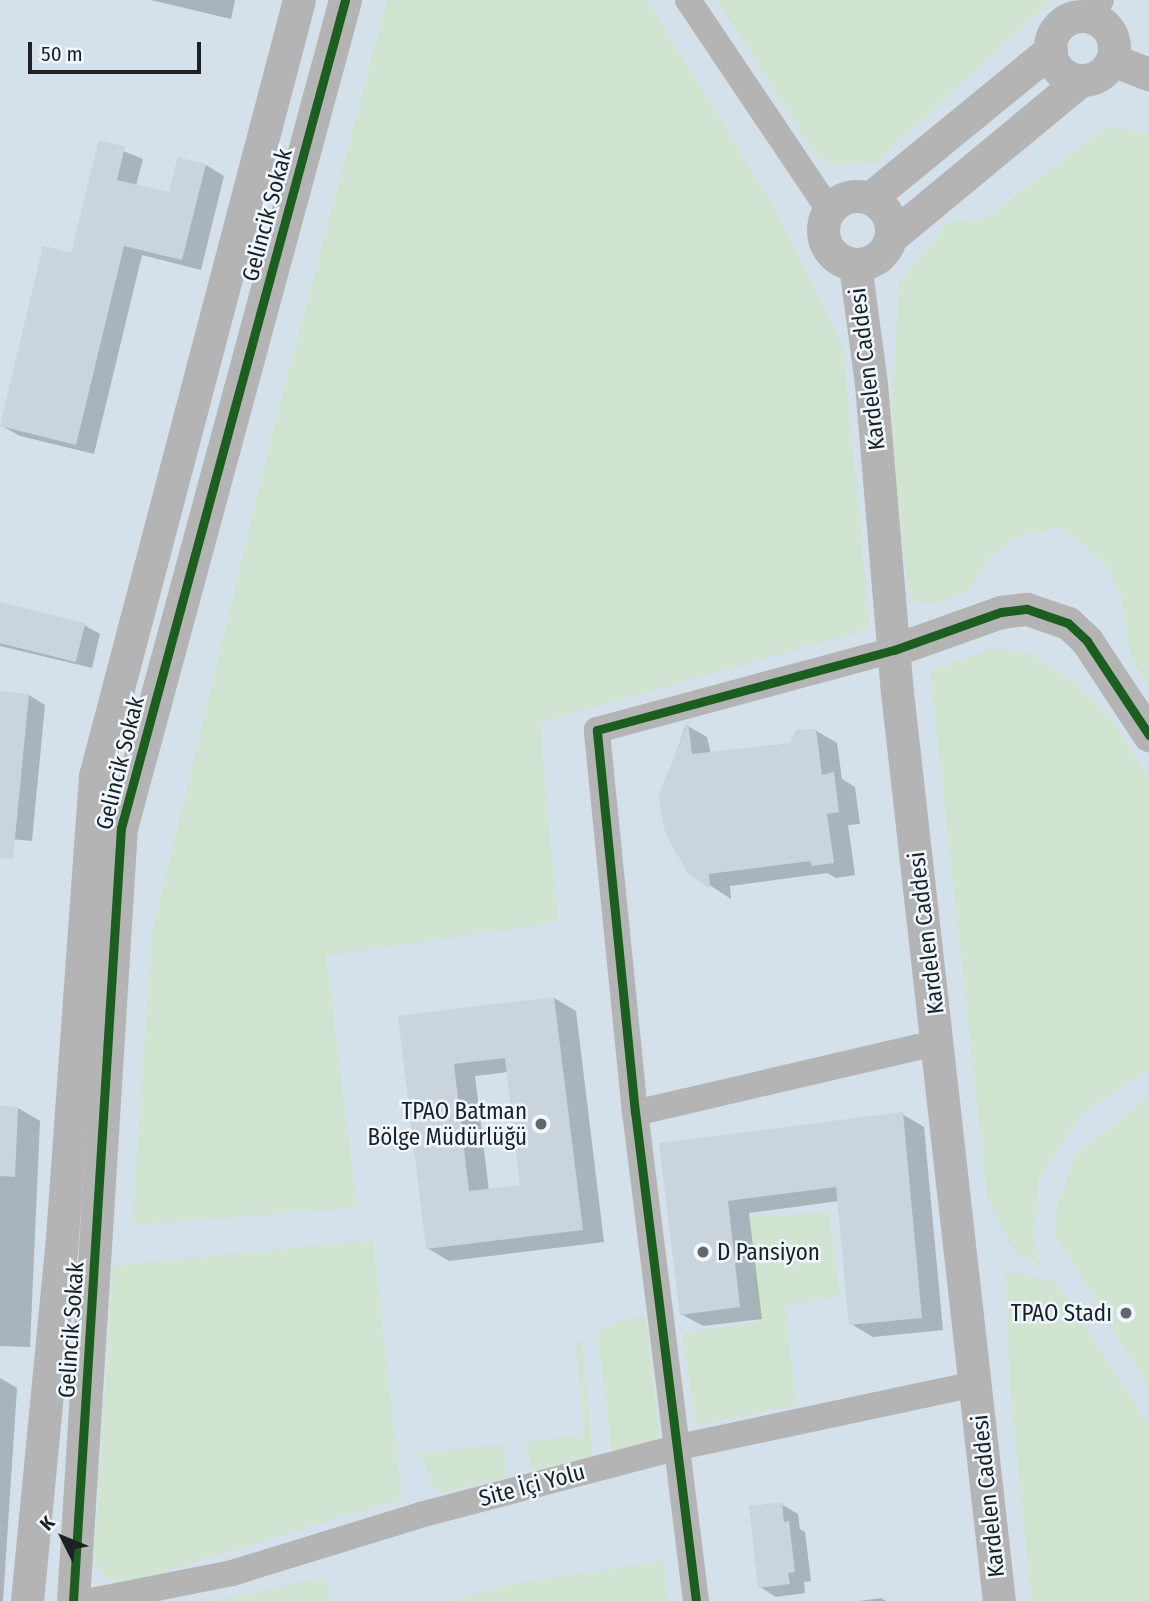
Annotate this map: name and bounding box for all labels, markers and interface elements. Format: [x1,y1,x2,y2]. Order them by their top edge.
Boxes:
scale bar [32,28,205,72]
text: 50 m [41,41,83,67]
street label: Gelincik Sokak [236,146,298,284]
street label: Kardelen Caddesi [843,286,891,452]
street label: Gelincik Sokak [90,694,150,832]
street label: Kardelen Caddesi [902,850,950,1016]
place label: TPAO Batman Bölge Müdürlüğü [368,1097,527,1151]
marker: TPAO Batman Bölge Müdürlüğü [533,1116,549,1132]
place label: D Pansiyon [717,1238,820,1266]
marker: D Pansiyon [695,1244,711,1260]
street label: Gelincik Sokak [52,1261,90,1399]
place label: TPAO Stadı [1011,1299,1112,1327]
marker: TPAO Stadı [1118,1305,1134,1321]
street label: Kardelen Caddesi [966,1413,1010,1579]
street label: Site İçi Yolu [476,1458,588,1512]
north arrow [28,1503,98,1573]
text: K [35,1511,59,1535]

